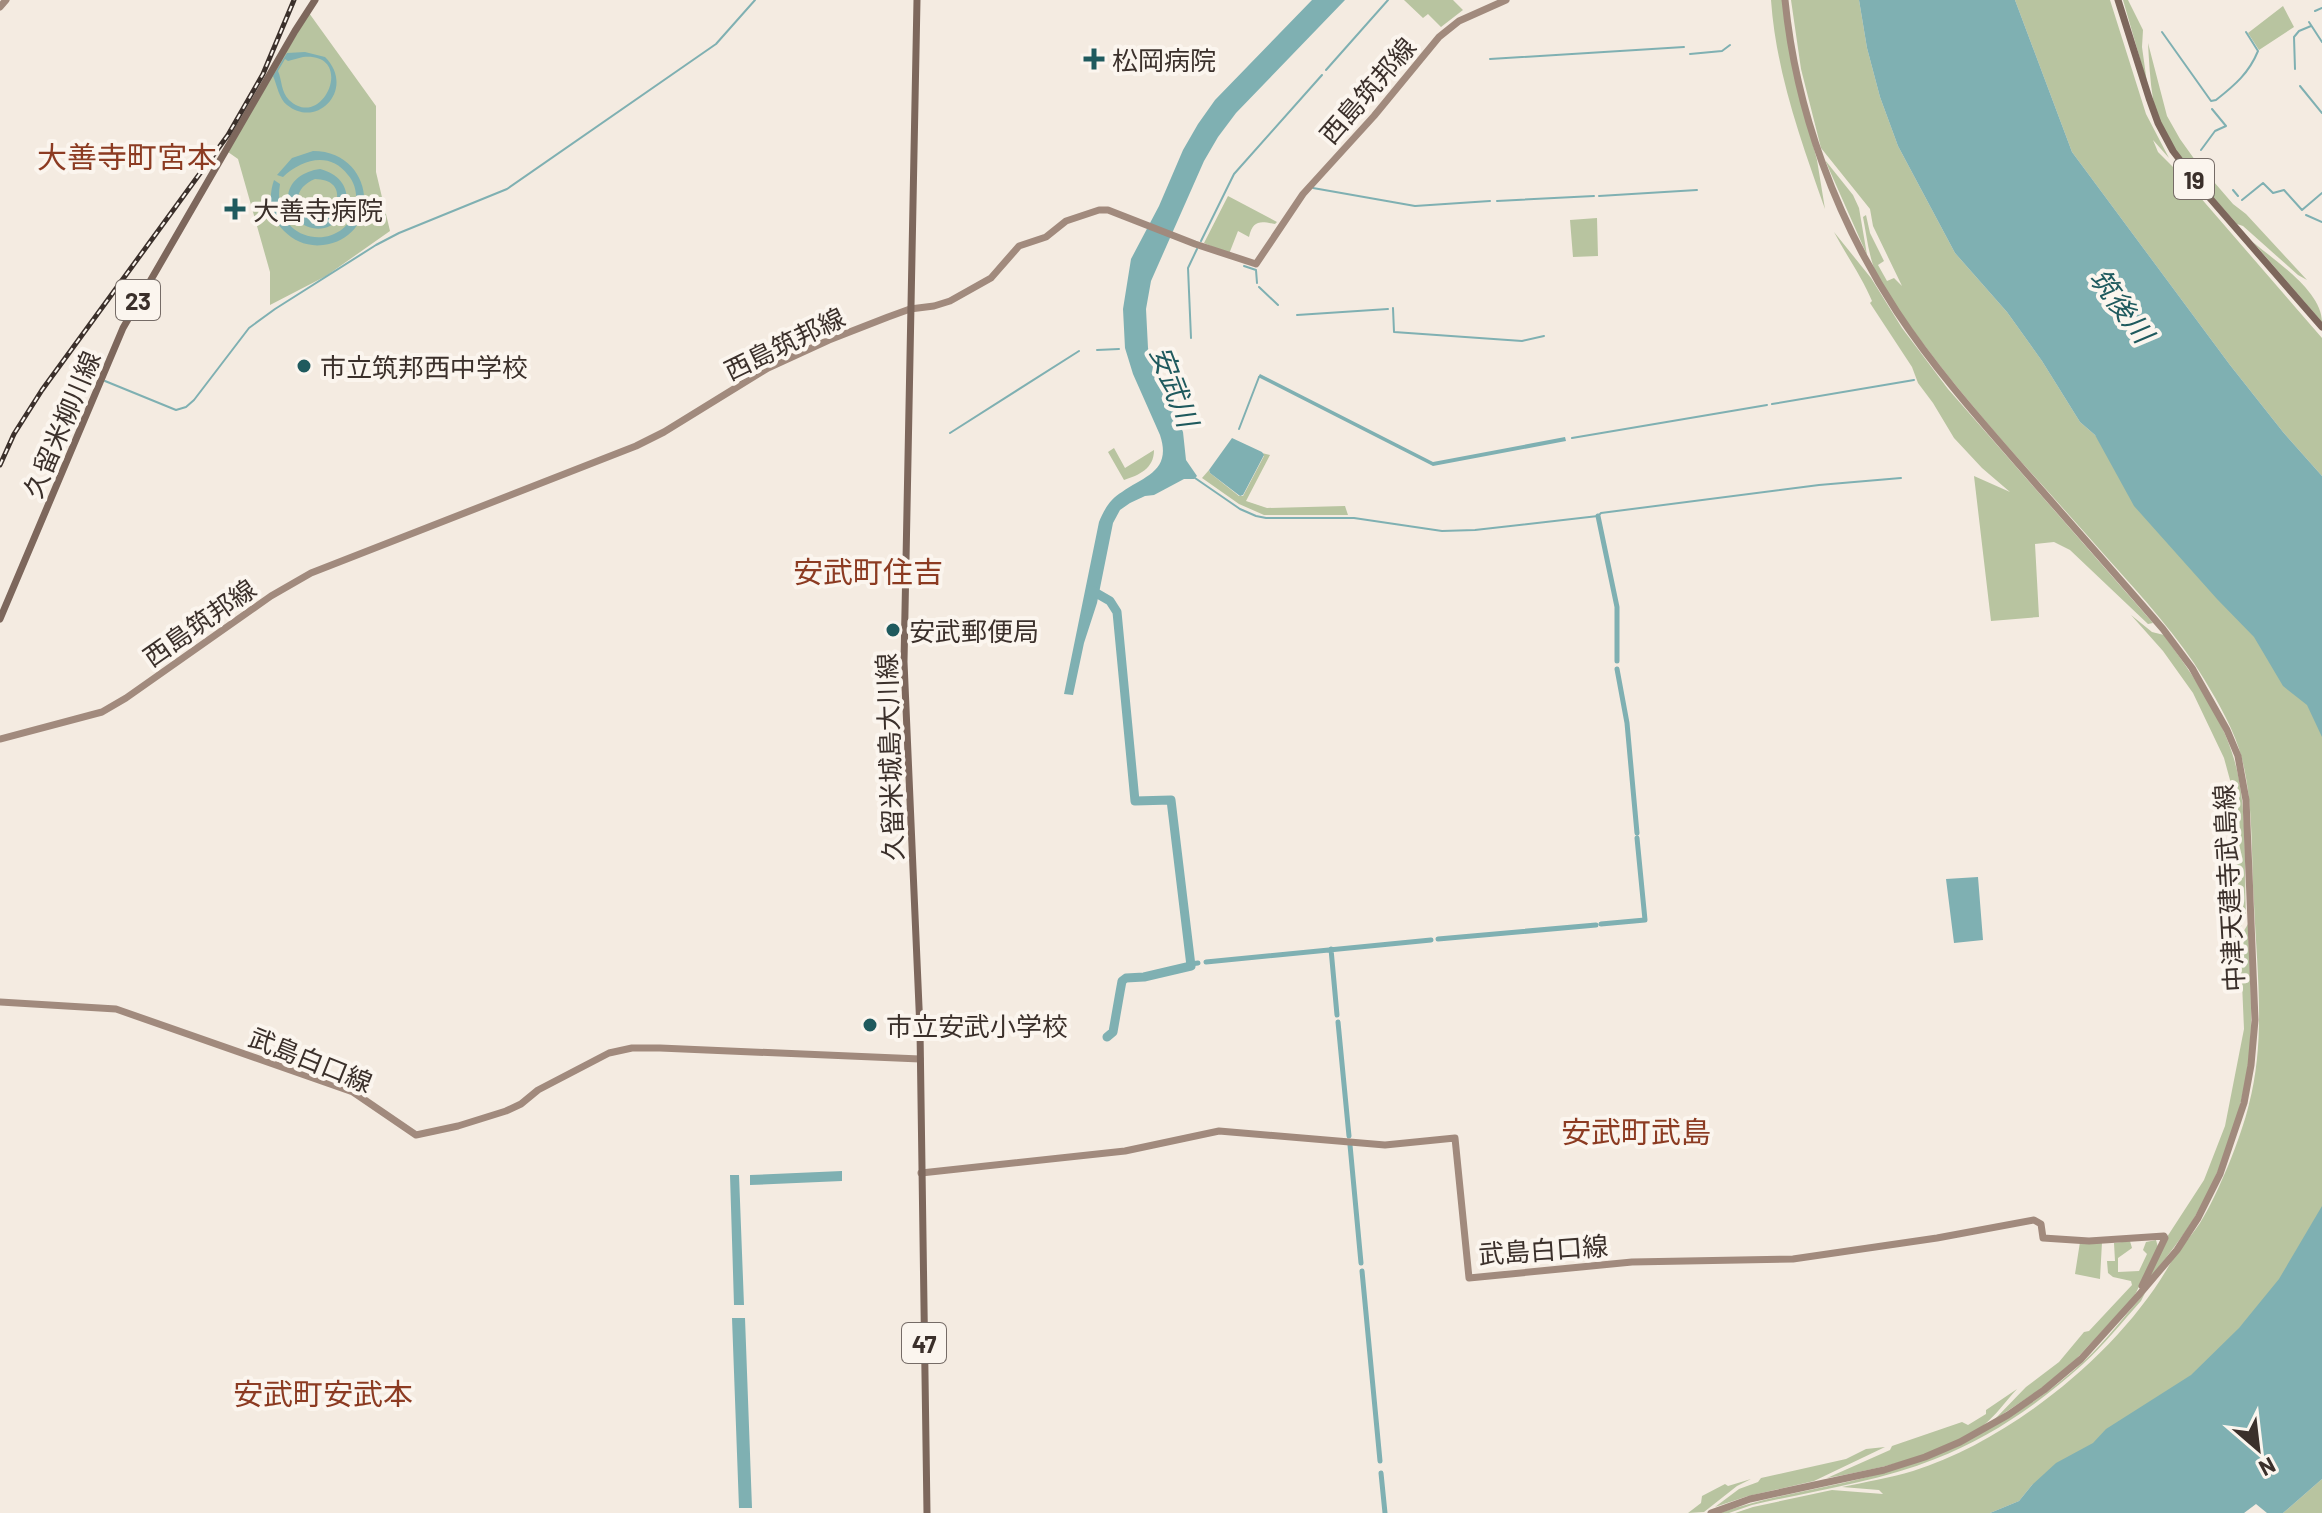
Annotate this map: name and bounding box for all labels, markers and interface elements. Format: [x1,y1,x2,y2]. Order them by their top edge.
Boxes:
street label: 西島筑邦線 [1313,31,1421,149]
place label: 松岡病院 [1112,44,1216,75]
marker: 松岡病院 [1083,48,1105,70]
district label: 大善寺町宮本 [37,138,217,174]
road number: 19 [2174,159,2214,199]
place label: 大善寺病院 [253,194,383,225]
marker: 大善寺病院 [224,198,246,220]
water label: 筑後川 [2083,261,2163,351]
road number: 23 [116,280,160,320]
street label: 西島筑邦線 [719,301,849,385]
water label: 安武川 [1144,341,1207,434]
street label: 久留米柳川線 [16,346,106,502]
place label: 市立筑邦西中学校 [320,351,528,382]
marker: 市立筑邦西中学校 [295,357,313,375]
district label: 安武町住吉 [793,553,943,589]
street label: 西島筑邦線 [137,572,261,672]
place label: 安武郵便局 [909,615,1039,646]
marker: 安武郵便局 [884,621,902,639]
street label: 久留米城島大川線 [870,653,908,861]
street label: 中津天建寺武島線 [2207,783,2249,993]
place label: 市立安武小学校 [886,1010,1068,1041]
marker: 市立安武小学校 [861,1016,879,1034]
street label: 武島白口線 [245,1020,377,1098]
district label: 安武町武島 [1561,1113,1711,1149]
street label: 武島白口線 [1477,1229,1609,1269]
road number: 47 [902,1323,946,1363]
district label: 安武町安武本 [233,1375,413,1411]
north arrow [2218,1409,2298,1489]
text: N [2255,1453,2280,1482]

